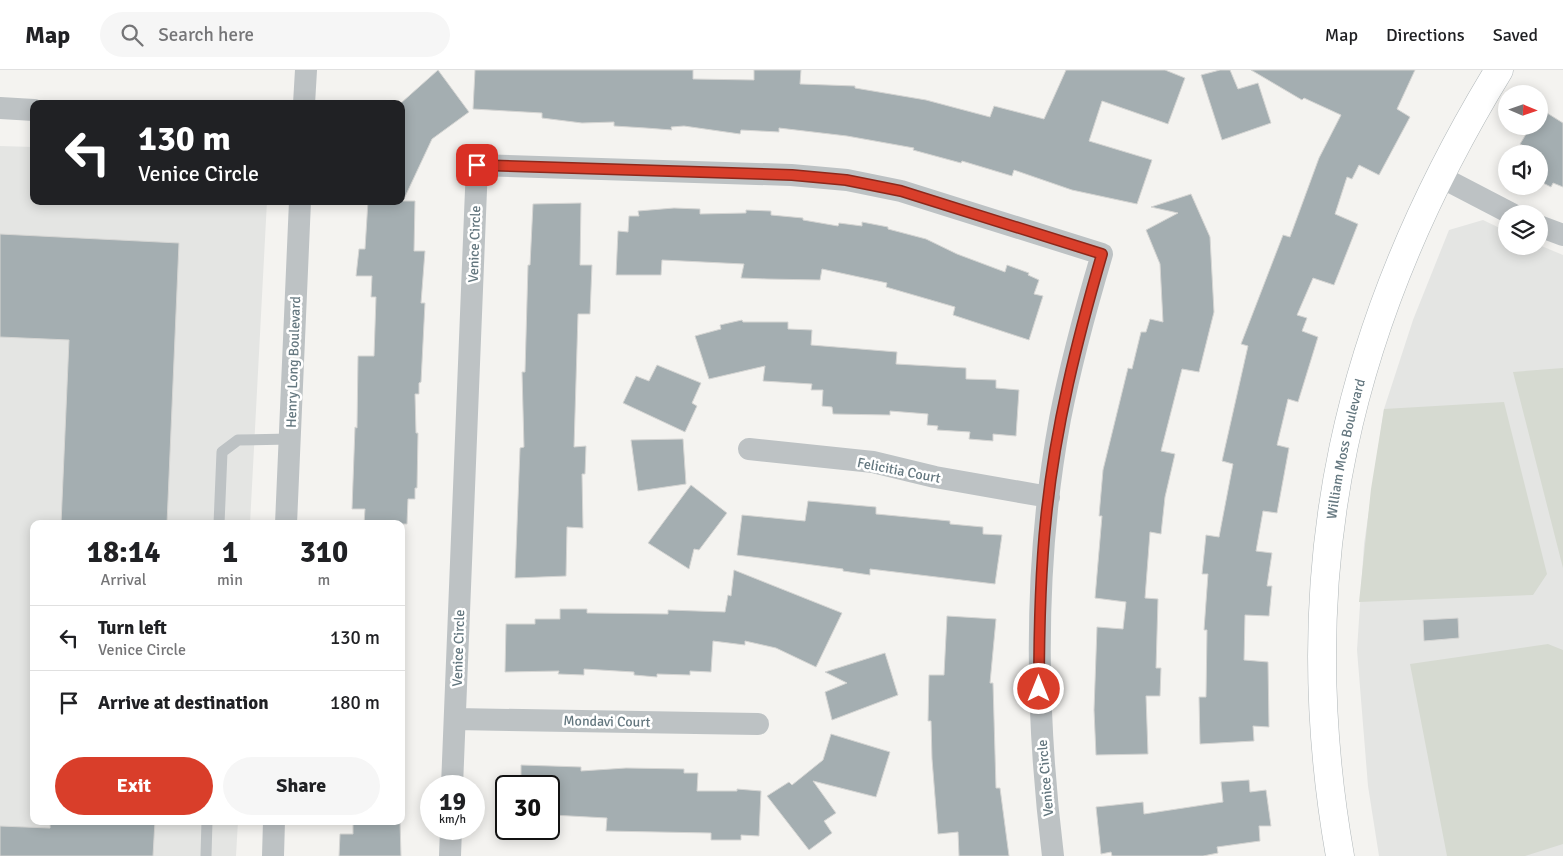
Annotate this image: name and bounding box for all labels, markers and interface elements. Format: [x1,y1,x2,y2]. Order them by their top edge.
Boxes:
search box [100,12,450,57]
text: Map [25,20,70,50]
icon: search [118,21,146,49]
text: Search here [158,23,254,47]
text: Map [1325,24,1358,46]
text: Directions [1386,24,1465,46]
text: Saved [1493,24,1538,46]
north arrow [1498,85,1548,135]
map controls [1498,85,1548,255]
text: 130 m [138,117,231,160]
icon: left [55,120,120,185]
pin [456,144,498,186]
button: sound [1498,145,1548,195]
icon: arrive [463,151,491,179]
text: Venice Circle [138,160,259,187]
street label: Venice Circle [465,205,484,283]
button: layers [1498,205,1548,255]
street label: Henry Long Boulevard [283,296,304,428]
street label: William Moss Boulevard [1323,377,1369,520]
street label: Felicitia Court [856,454,942,487]
text: 18:14 [87,534,160,571]
text: 1 [222,534,238,571]
text: 310 [300,534,348,571]
text: Arrival [100,570,147,590]
text: min [217,570,243,590]
text: m [318,570,330,590]
street label: Venice Circle [449,609,468,687]
text: Turn left [98,616,167,640]
icon: left [55,624,83,652]
text: 130 m [330,626,380,650]
text: Venice Circle [98,640,186,660]
position arrow [1012,662,1064,714]
icon: arrive [55,689,83,717]
text: Arrive at destination [98,691,269,715]
text: 180 m [330,691,380,715]
street label: Mondavi Court [563,712,651,731]
street label: Venice Circle [1034,739,1057,817]
button: Exit [55,757,213,815]
button: Share [223,757,380,815]
speed limit sign: 30 [495,775,560,840]
text: 19 [439,786,466,817]
text: km/h [439,812,466,827]

